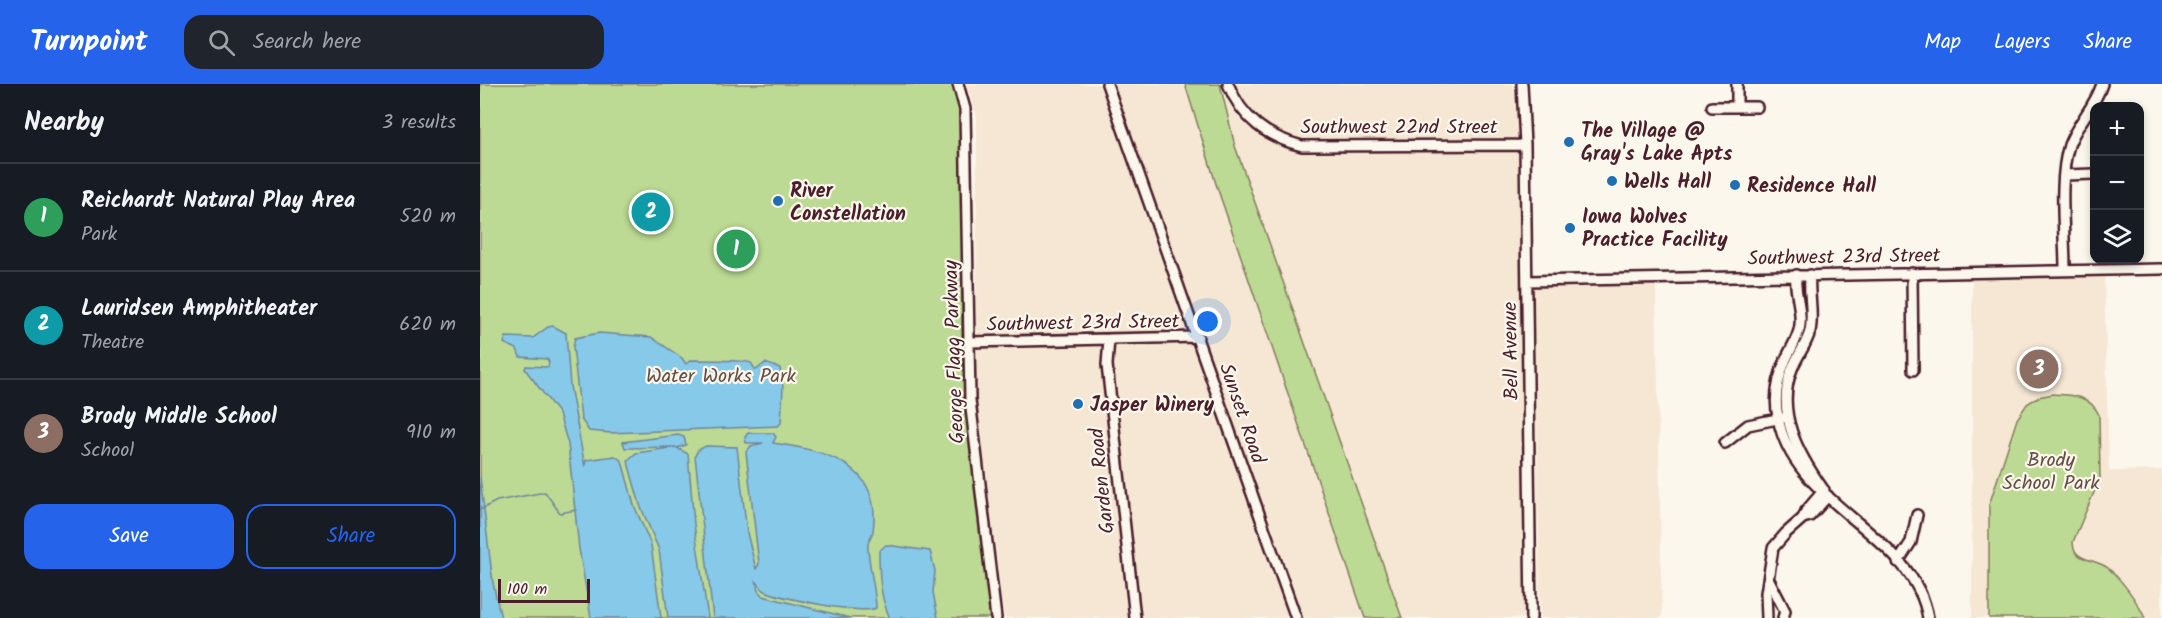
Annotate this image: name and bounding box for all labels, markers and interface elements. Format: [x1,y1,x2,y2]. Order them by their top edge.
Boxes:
search box [184,15,604,69]
text: Turnpoint [30,20,148,65]
text: Search here [253,25,361,60]
icon: search [205,26,238,59]
text: Map [1924,26,1961,59]
text: Layers [1994,26,2050,59]
text: Share [2083,26,2132,59]
text: Nearby [24,102,104,144]
map controls [2090,102,2144,264]
button: + [2090,102,2144,156]
text: 3 results [382,107,456,139]
street label: Southwest 22nd Street [1300,112,1498,144]
place label: The Village @ Gray's Lake Apts [1581,116,1733,171]
marker: The Village @ Gray's Lake Apts [1562,135,1576,149]
button: − [2090,156,2144,210]
place label: Wells Hall [1624,167,1712,199]
place label: Residence Hall [1747,171,1877,203]
marker: Wells Hall [1605,174,1619,188]
place label: River Constellation [790,176,906,231]
marker: Residence Hall [1728,178,1742,192]
text: Reichardt Natural Play Area [81,184,355,219]
pin: 2 [632,190,670,234]
marker: River Constellation [771,194,785,208]
text: 1 [40,201,47,233]
text: 520 m [400,201,456,233]
place label: Iowa Wolves Practice Facility [1582,202,1728,257]
button: layers [2090,210,2144,264]
text: Park [81,219,117,251]
marker: Iowa Wolves Practice Facility [1563,221,1577,235]
pin: 1 [716,226,756,272]
street label: Southwest 23rd Street [1747,240,1941,276]
street label: George Flagg Parkway [936,259,974,444]
text: Lauridsen Amphitheater [81,292,317,327]
street label: Bell Avenue [1495,301,1529,400]
street label: Southwest 23rd Street [986,306,1180,342]
your location [1193,307,1222,336]
text: 2 [38,309,49,341]
text: 620 m [399,309,456,341]
text: Theatre [81,327,144,359]
pin: 3 [2020,346,2058,392]
street label: Sunset Road [1209,359,1274,469]
park label: Water Works Park [646,361,797,393]
place label: Jasper Winery [1090,390,1215,422]
marker: Jasper Winery [1071,397,1085,411]
text: Brody Middle School [81,400,277,435]
text: 3 [38,417,49,449]
text: 910 m [406,417,456,449]
street label: Garden Road [1081,425,1124,535]
text: School [81,435,134,467]
park label: Brody School Park [2002,445,2100,500]
button: Save [24,504,234,569]
button: Share [246,504,456,569]
scale bar [498,576,590,604]
text: 100 m [507,577,547,602]

